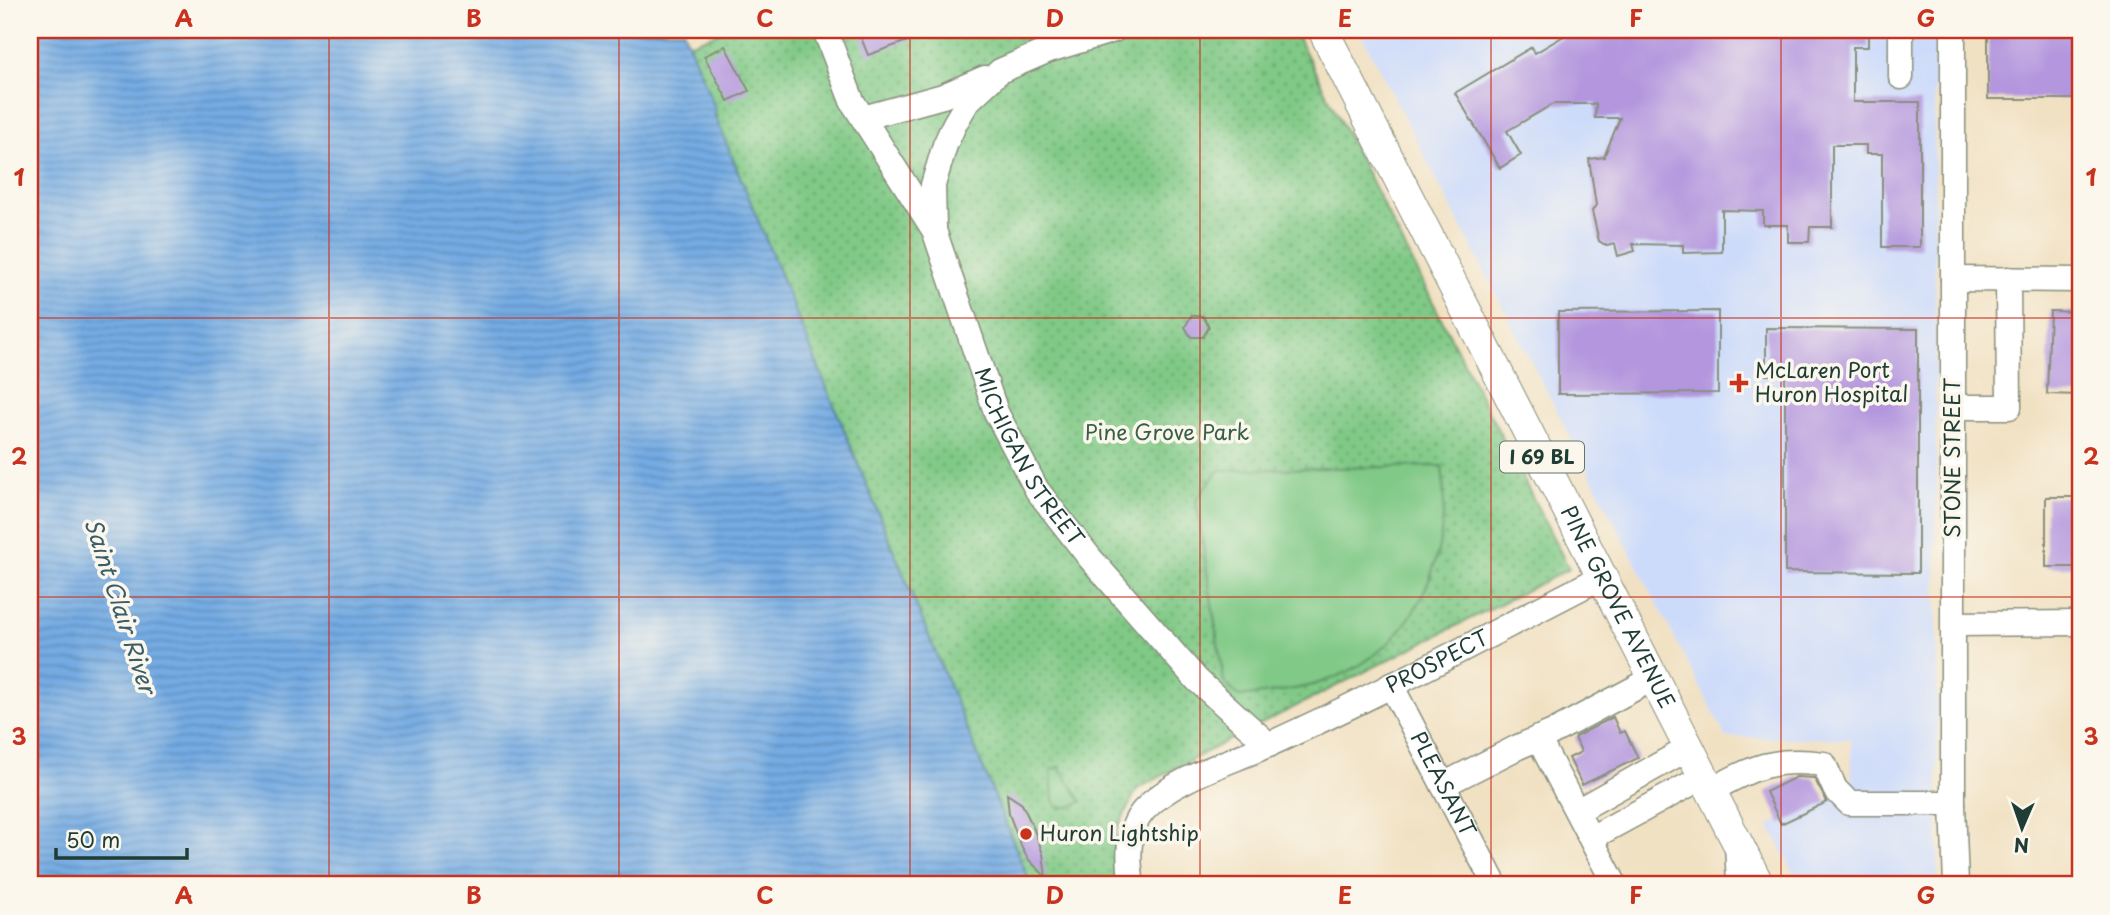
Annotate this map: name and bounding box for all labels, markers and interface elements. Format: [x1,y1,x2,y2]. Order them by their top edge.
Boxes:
text: A [175,0,193,35]
text: B [466,0,482,35]
text: C [756,0,774,35]
text: D [1046,0,1064,35]
text: E [1338,0,1352,35]
text: F [1629,0,1643,35]
text: G [1917,0,1935,35]
text: 1 [14,159,25,194]
text: 1 [2086,159,2097,194]
place label: McLaren Port Huron Hospital [1755,353,1908,409]
street label: MICHIGAN STREET [968,363,1093,552]
marker: McLaren Port Huron Hospital [1729,373,1749,393]
street label: STONE STREET [1935,377,1967,538]
park label: Pine Grove Park [1085,415,1250,447]
text: 2 [11,438,27,473]
text: 2 [2083,438,2099,473]
road number: I 69 BL [1500,442,1584,472]
street label: PINE GROVE AVENUE [1554,499,1684,713]
water label: Saint Clair River [77,514,167,701]
street label: PROSPECT [1379,620,1494,700]
text: 3 [11,718,27,753]
text: 3 [2083,718,2099,753]
street label: PLEASANT [1404,725,1485,842]
north arrow [1988,792,2058,862]
place label: Huron Lightship [1040,816,1199,848]
scale bar [56,817,187,861]
text: 50 m [66,823,120,855]
marker: Huron Lightship [1018,826,1034,842]
text: N [2013,832,2029,860]
text: A [175,877,193,912]
text: B [466,877,482,912]
text: C [756,877,774,912]
text: D [1046,877,1064,912]
text: E [1338,877,1352,912]
text: F [1629,877,1643,912]
text: G [1917,877,1935,912]

